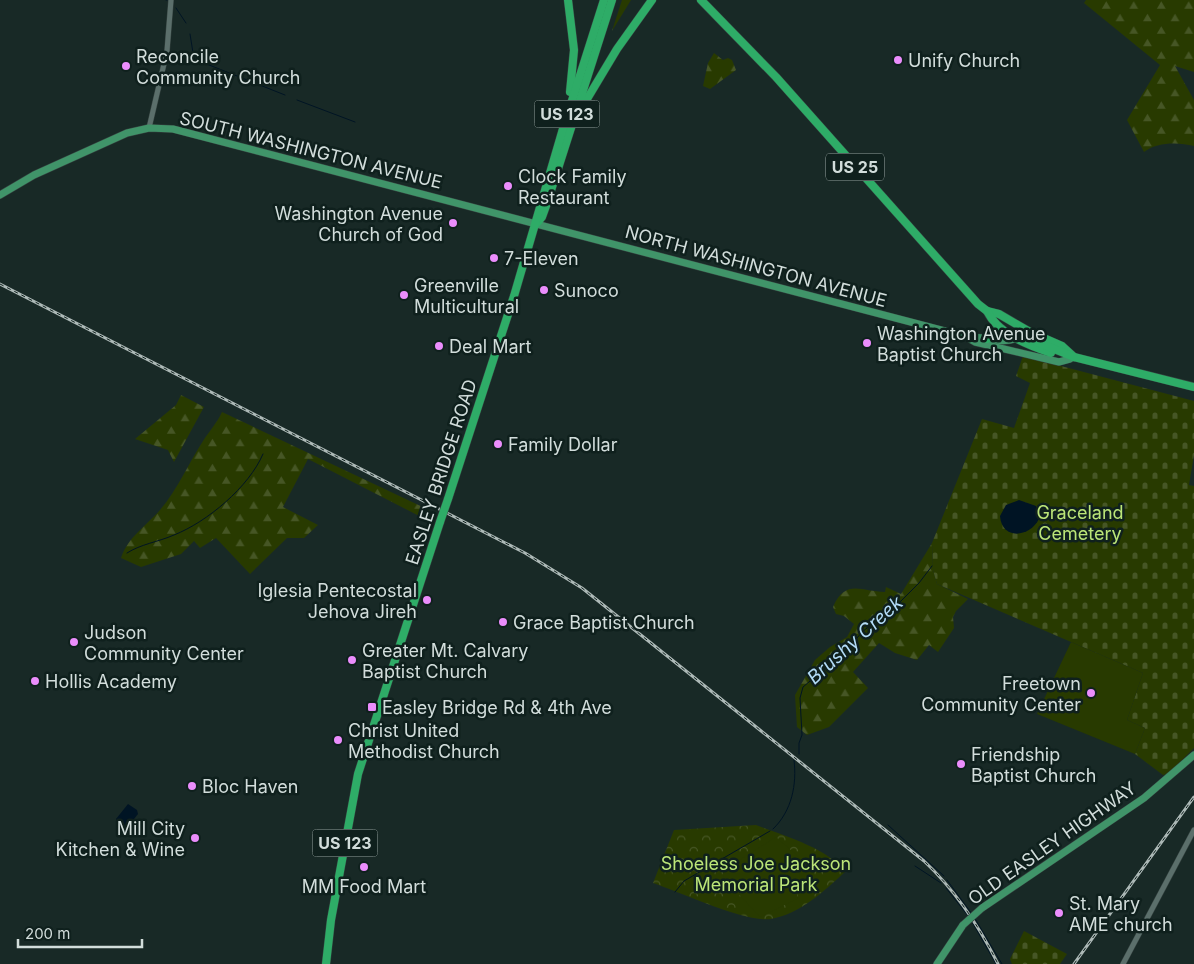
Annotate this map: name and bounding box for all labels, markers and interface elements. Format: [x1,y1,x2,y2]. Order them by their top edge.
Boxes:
place label: Reconcile Community Church [136,46,300,88]
place label: Unify Church [908,50,1020,71]
marker: Unify Church [892,54,904,66]
marker: Reconcile Community Church [120,60,132,72]
road number: US 123 [534,100,600,128]
street label: SOUTH WASHINGTON AVENUE [178,107,444,193]
road number: US 25 [826,154,884,180]
place label: Clock Family Restaurant [518,166,627,208]
marker: Clock Family Restaurant [502,180,514,192]
place label: Washington Avenue Church of God [274,203,443,245]
marker: Washington Avenue Church of God [447,217,459,229]
street label: NORTH WASHINGTON AVENUE [623,221,889,311]
place label: 7-Eleven [504,248,579,269]
marker: 7-Eleven [488,252,500,264]
place label: Greenville Multicultural [414,275,519,317]
place label: Sunoco [554,280,619,301]
marker: Sunoco [538,284,550,296]
marker: Greenville Multicultural [398,289,410,301]
place label: Washington Avenue Baptist Church [877,323,1046,365]
place label: Deal Mart [449,336,532,357]
marker: Washington Avenue Baptist Church [861,337,873,349]
marker: Deal Mart [433,340,445,352]
street label: EASLEY BRIDGE ROAD [401,377,481,567]
place label: Family Dollar [508,434,618,455]
marker: Family Dollar [492,438,504,450]
park label: Graceland Cemetery [1036,502,1124,544]
place label: Iglesia Pentecostal Jehova Jireh [257,580,417,622]
water label: Brushy Creek [802,591,908,689]
marker: Iglesia Pentecostal Jehova Jireh [421,594,433,606]
place label: Grace Baptist Church [513,612,695,633]
marker: Grace Baptist Church [497,616,509,628]
place label: Judson Community Center [84,622,244,664]
marker: Judson Community Center [68,636,80,648]
place label: Greater Mt. Calvary Baptist Church [362,640,528,682]
marker: Greater Mt. Calvary Baptist Church [346,654,358,666]
place label: Hollis Academy [45,671,177,692]
place label: Freetown Community Center [921,673,1081,715]
marker: Hollis Academy [29,675,41,687]
marker: Freetown Community Center [1085,687,1097,699]
place label: Easley Bridge Rd & 4th Ave [382,697,612,718]
marker: Easley Bridge Rd & 4th Ave [366,701,378,713]
place label: Christ United Methodist Church [348,720,500,762]
marker: Christ United Methodist Church [332,734,344,746]
place label: Friendship Baptist Church [971,744,1096,786]
marker: Friendship Baptist Church [955,758,967,770]
place label: Bloc Haven [202,776,298,797]
street label: OLD EASLEY HIGHWAY [964,777,1140,909]
marker: Bloc Haven [186,780,198,792]
place label: Mill City Kitchen & Wine [56,818,185,860]
road number: US 123 [312,830,378,856]
marker: Mill City Kitchen & Wine [189,832,201,844]
park label: Shoeless Joe Jackson Memorial Park [661,853,851,895]
marker: MM Food Mart [358,861,370,873]
place label: MM Food Mart [302,876,426,897]
place label: St. Mary AME church [1069,893,1173,935]
marker: St. Mary AME church [1053,907,1065,919]
scale bar [18,916,141,948]
text: 200 m [25,924,70,943]

